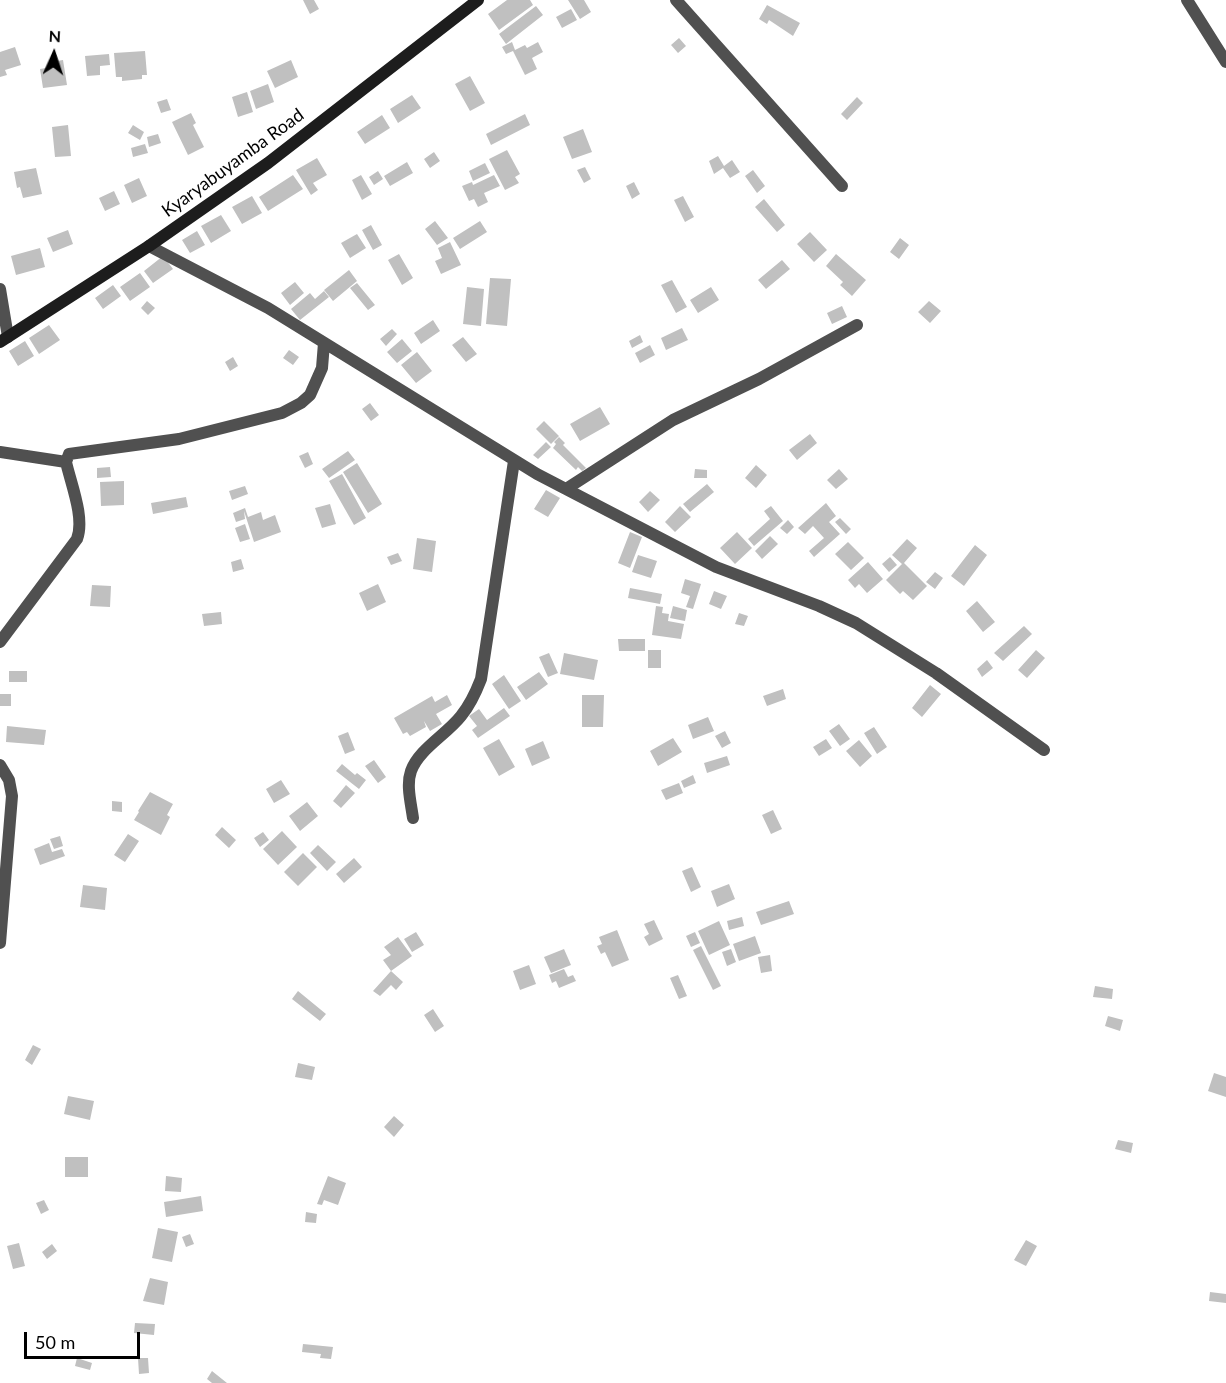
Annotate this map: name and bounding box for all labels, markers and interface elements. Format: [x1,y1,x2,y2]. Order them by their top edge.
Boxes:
north arrow [24,24,84,84]
text: N [48,26,62,45]
street label: Kyaryabuyamba Road [158,104,308,222]
scale bar [27,1320,142,1358]
text: 50 m [35,1331,75,1353]

